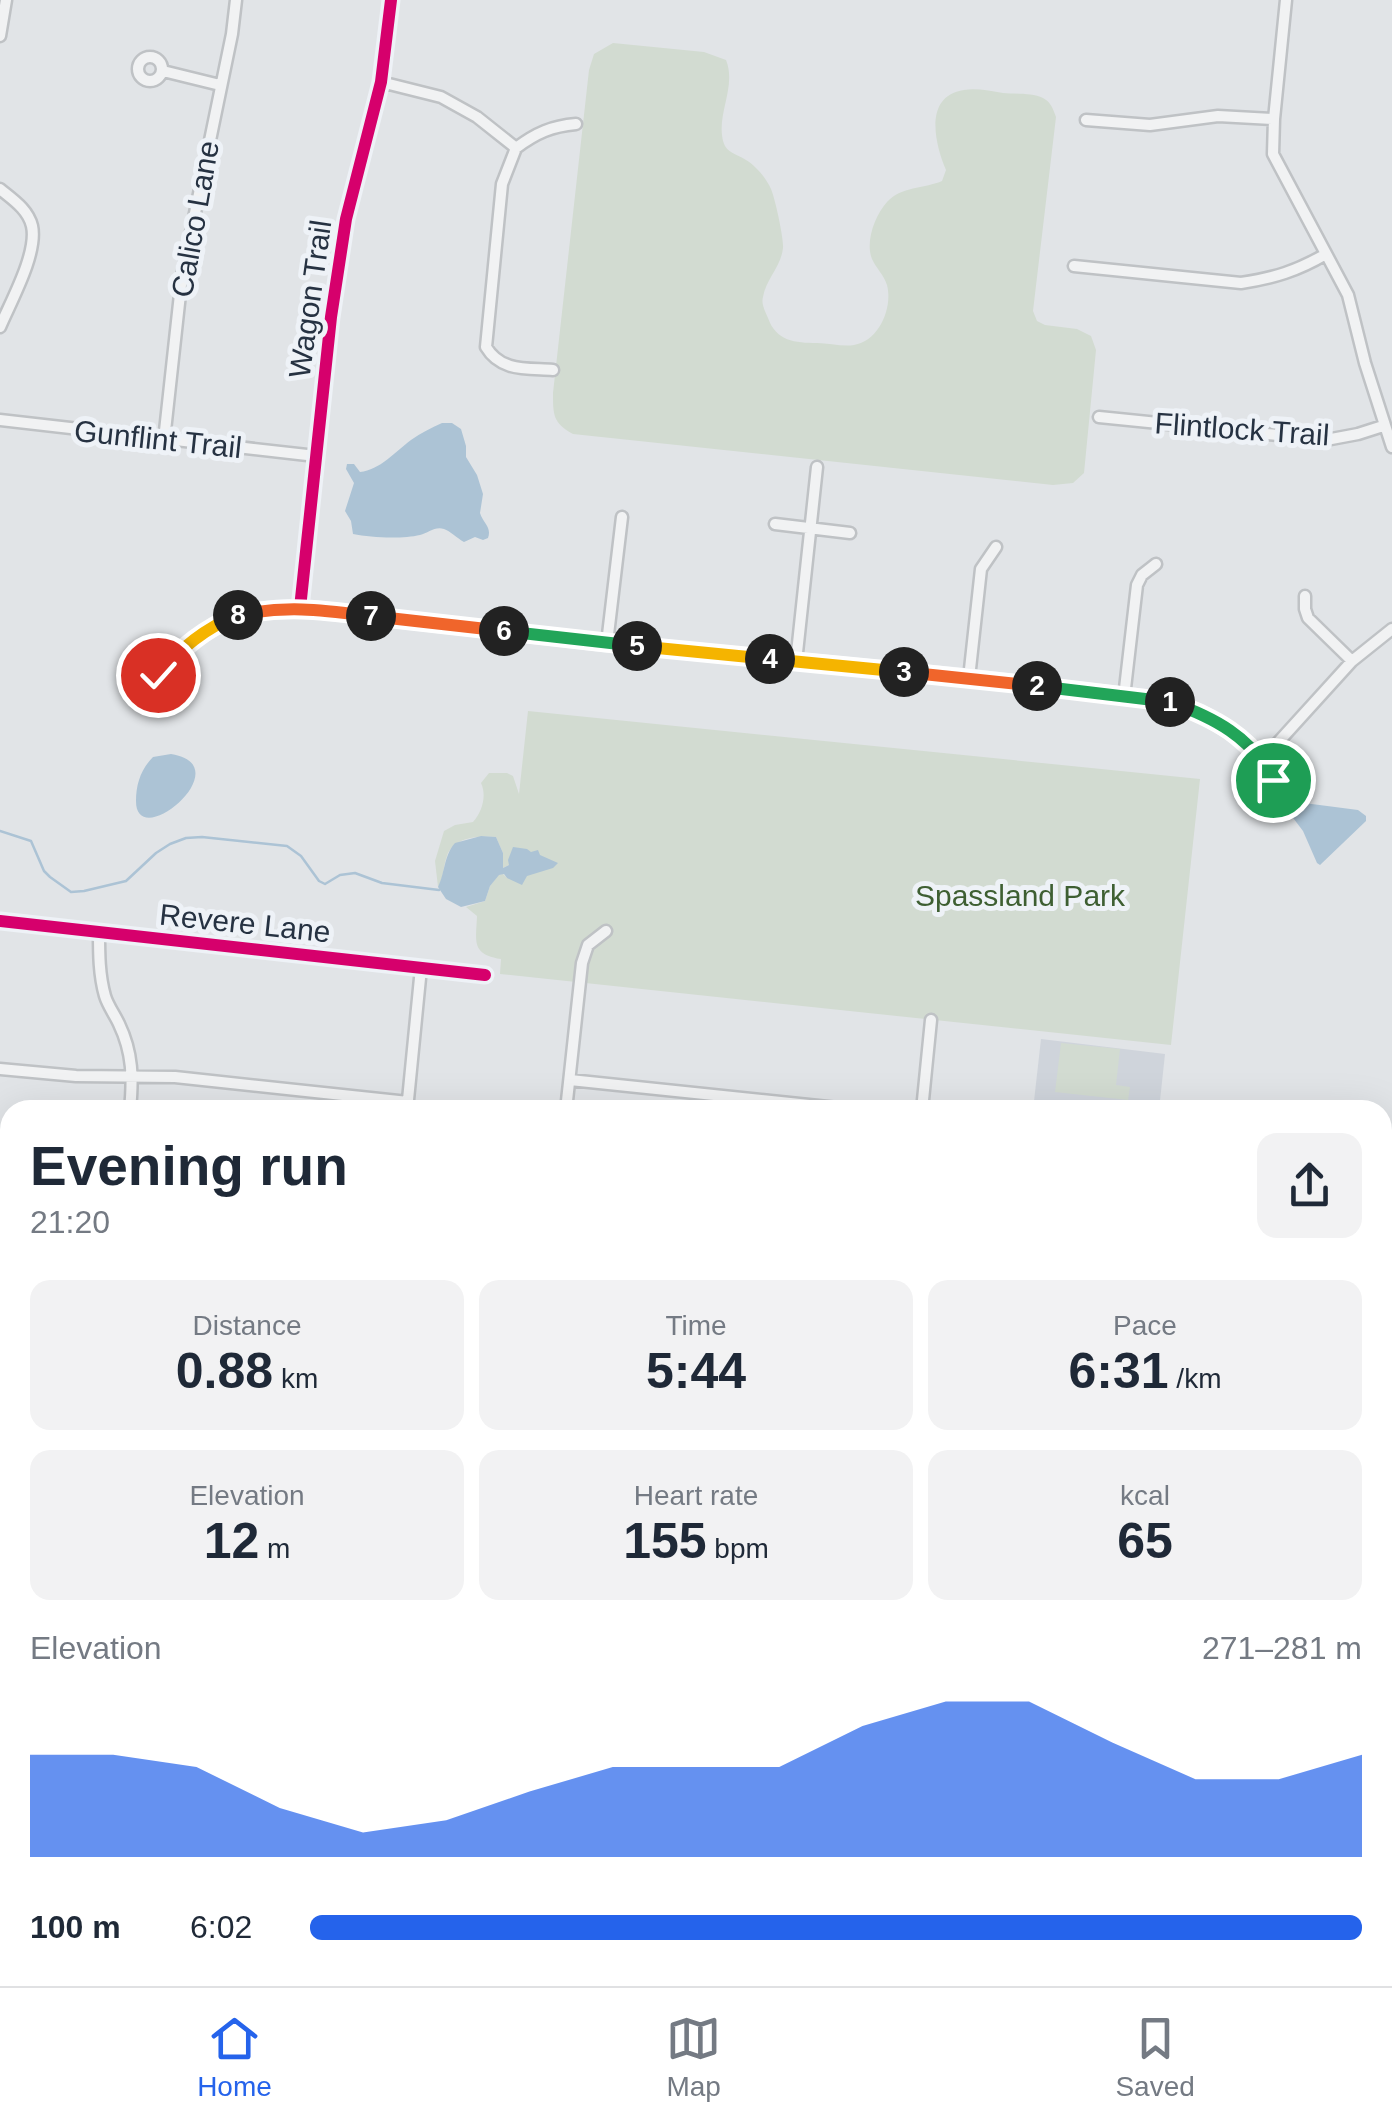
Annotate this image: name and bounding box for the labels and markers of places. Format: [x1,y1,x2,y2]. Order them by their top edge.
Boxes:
pin: 8 [213,590,263,640]
pin: 7 [346,591,396,641]
pin: 6 [479,606,529,656]
pin: 5 [612,621,662,671]
pin [116,633,201,718]
pin: 4 [745,634,795,684]
pin: 3 [879,647,929,697]
pin: 2 [1012,661,1062,711]
pin: 1 [1145,677,1195,727]
pin [1231,738,1316,823]

